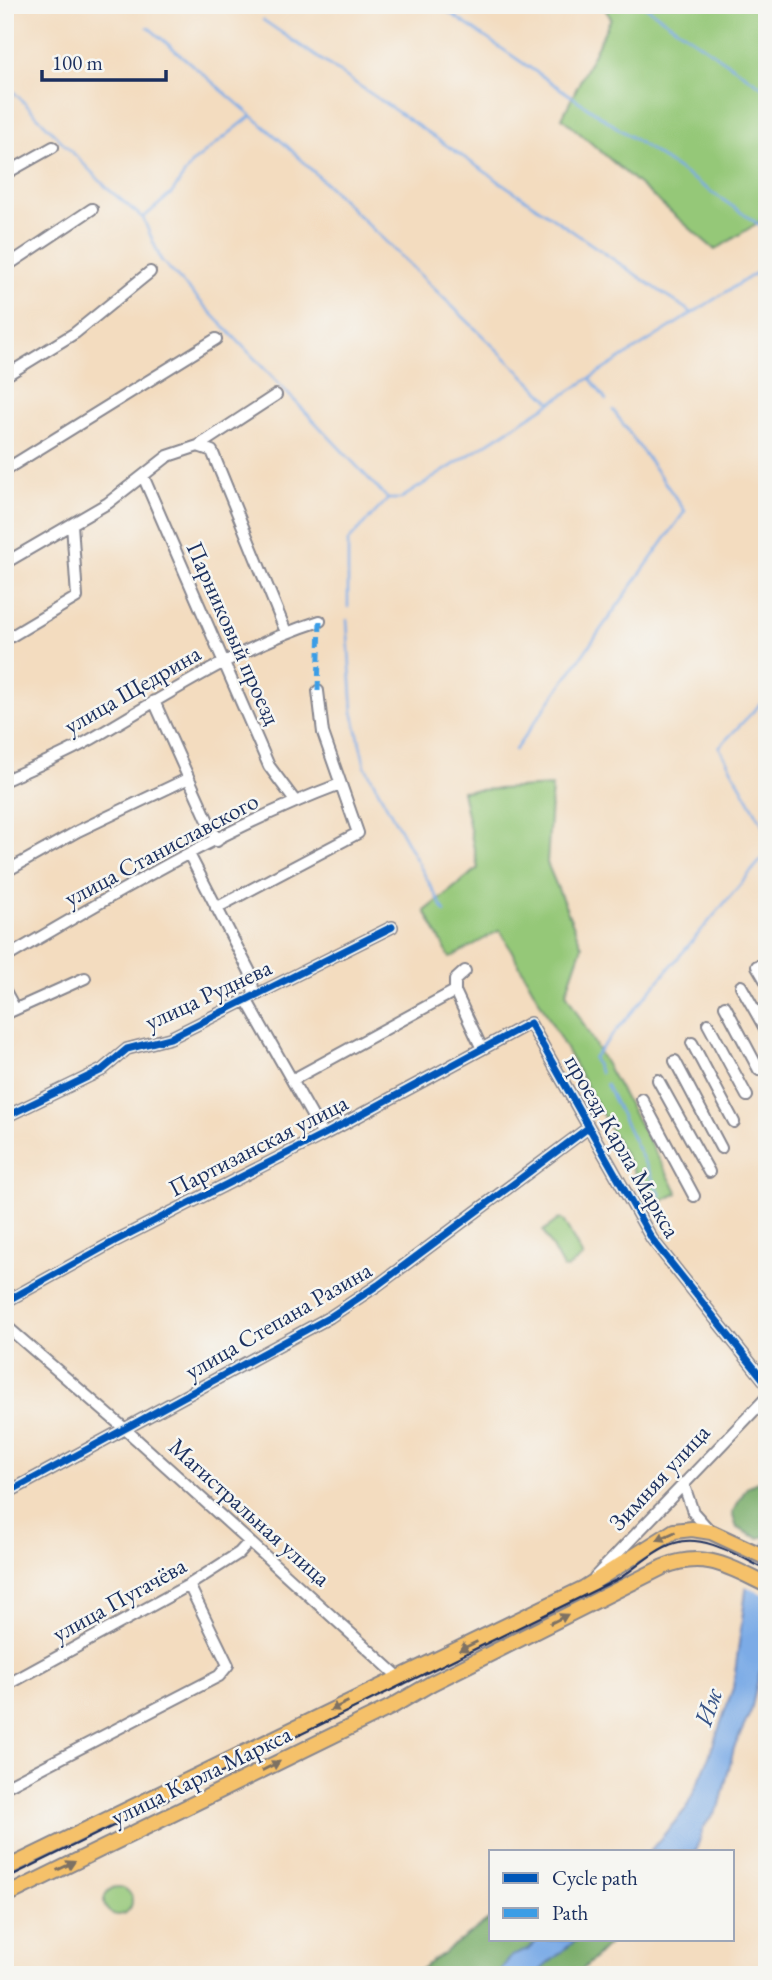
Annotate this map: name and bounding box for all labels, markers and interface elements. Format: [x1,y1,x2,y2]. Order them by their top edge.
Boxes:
scale bar [42,38,166,82]
text: 100 m [52,49,103,76]
street label: Парниковый проезд [180,536,288,730]
street label: улица Щедрина [58,637,206,741]
street label: улица Станиславского [59,785,264,913]
street label: улица Руднева [140,951,277,1037]
street label: проезд Карла Маркса [558,1049,688,1244]
street label: Партизанская улица [163,1086,353,1204]
street label: улица Степана Разина [179,1254,377,1386]
street label: Зимняя улица [602,1417,717,1537]
street label: Магистральная улица [162,1431,338,1593]
one-way arrow [656,1530,676,1542]
street label: улица Пугачёва [46,1549,192,1649]
one-way arrow [549,1614,569,1625]
one-way arrow [458,1640,478,1651]
water label: Иж [685,1683,731,1731]
one-way arrow [329,1700,349,1711]
street label: улица Карла Маркса [106,1718,297,1832]
one-way arrow [261,1760,281,1771]
legend [489,1850,734,1941]
one-way arrow [57,1861,77,1873]
text: Cycle path [552,1864,638,1891]
text: Path [552,1899,589,1926]

